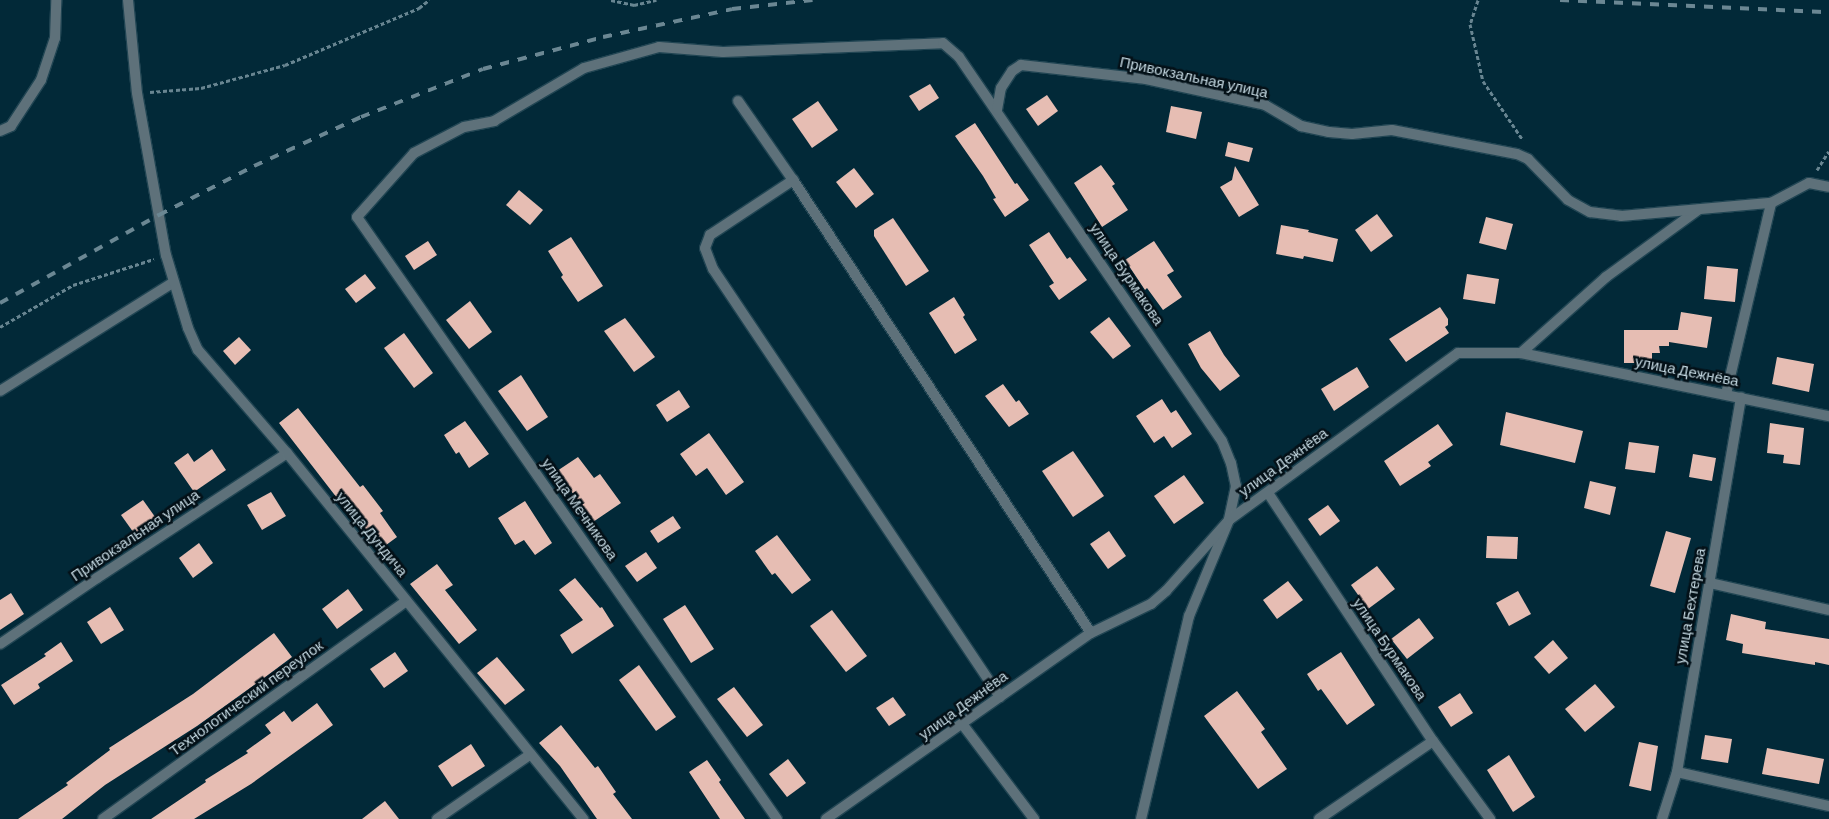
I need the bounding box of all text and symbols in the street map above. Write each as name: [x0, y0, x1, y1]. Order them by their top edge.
street label: Привокзальная улица: [1118, 52, 1270, 102]
street label: улица Бурмакова: [1086, 220, 1168, 328]
street label: улица Дежнёва: [1634, 352, 1740, 390]
street label: улица Дежнёва: [1235, 424, 1331, 500]
street label: улица Мечникова: [538, 455, 622, 563]
street label: Привокзальная улица: [67, 485, 203, 585]
street label: улица Дундича: [332, 488, 412, 580]
street label: улица Бехтерева: [1671, 547, 1709, 665]
street label: улица Бурмакова: [1349, 595, 1431, 703]
street label: Технологический переулок: [166, 636, 326, 760]
street label: улица Дежнёва: [915, 667, 1011, 743]

